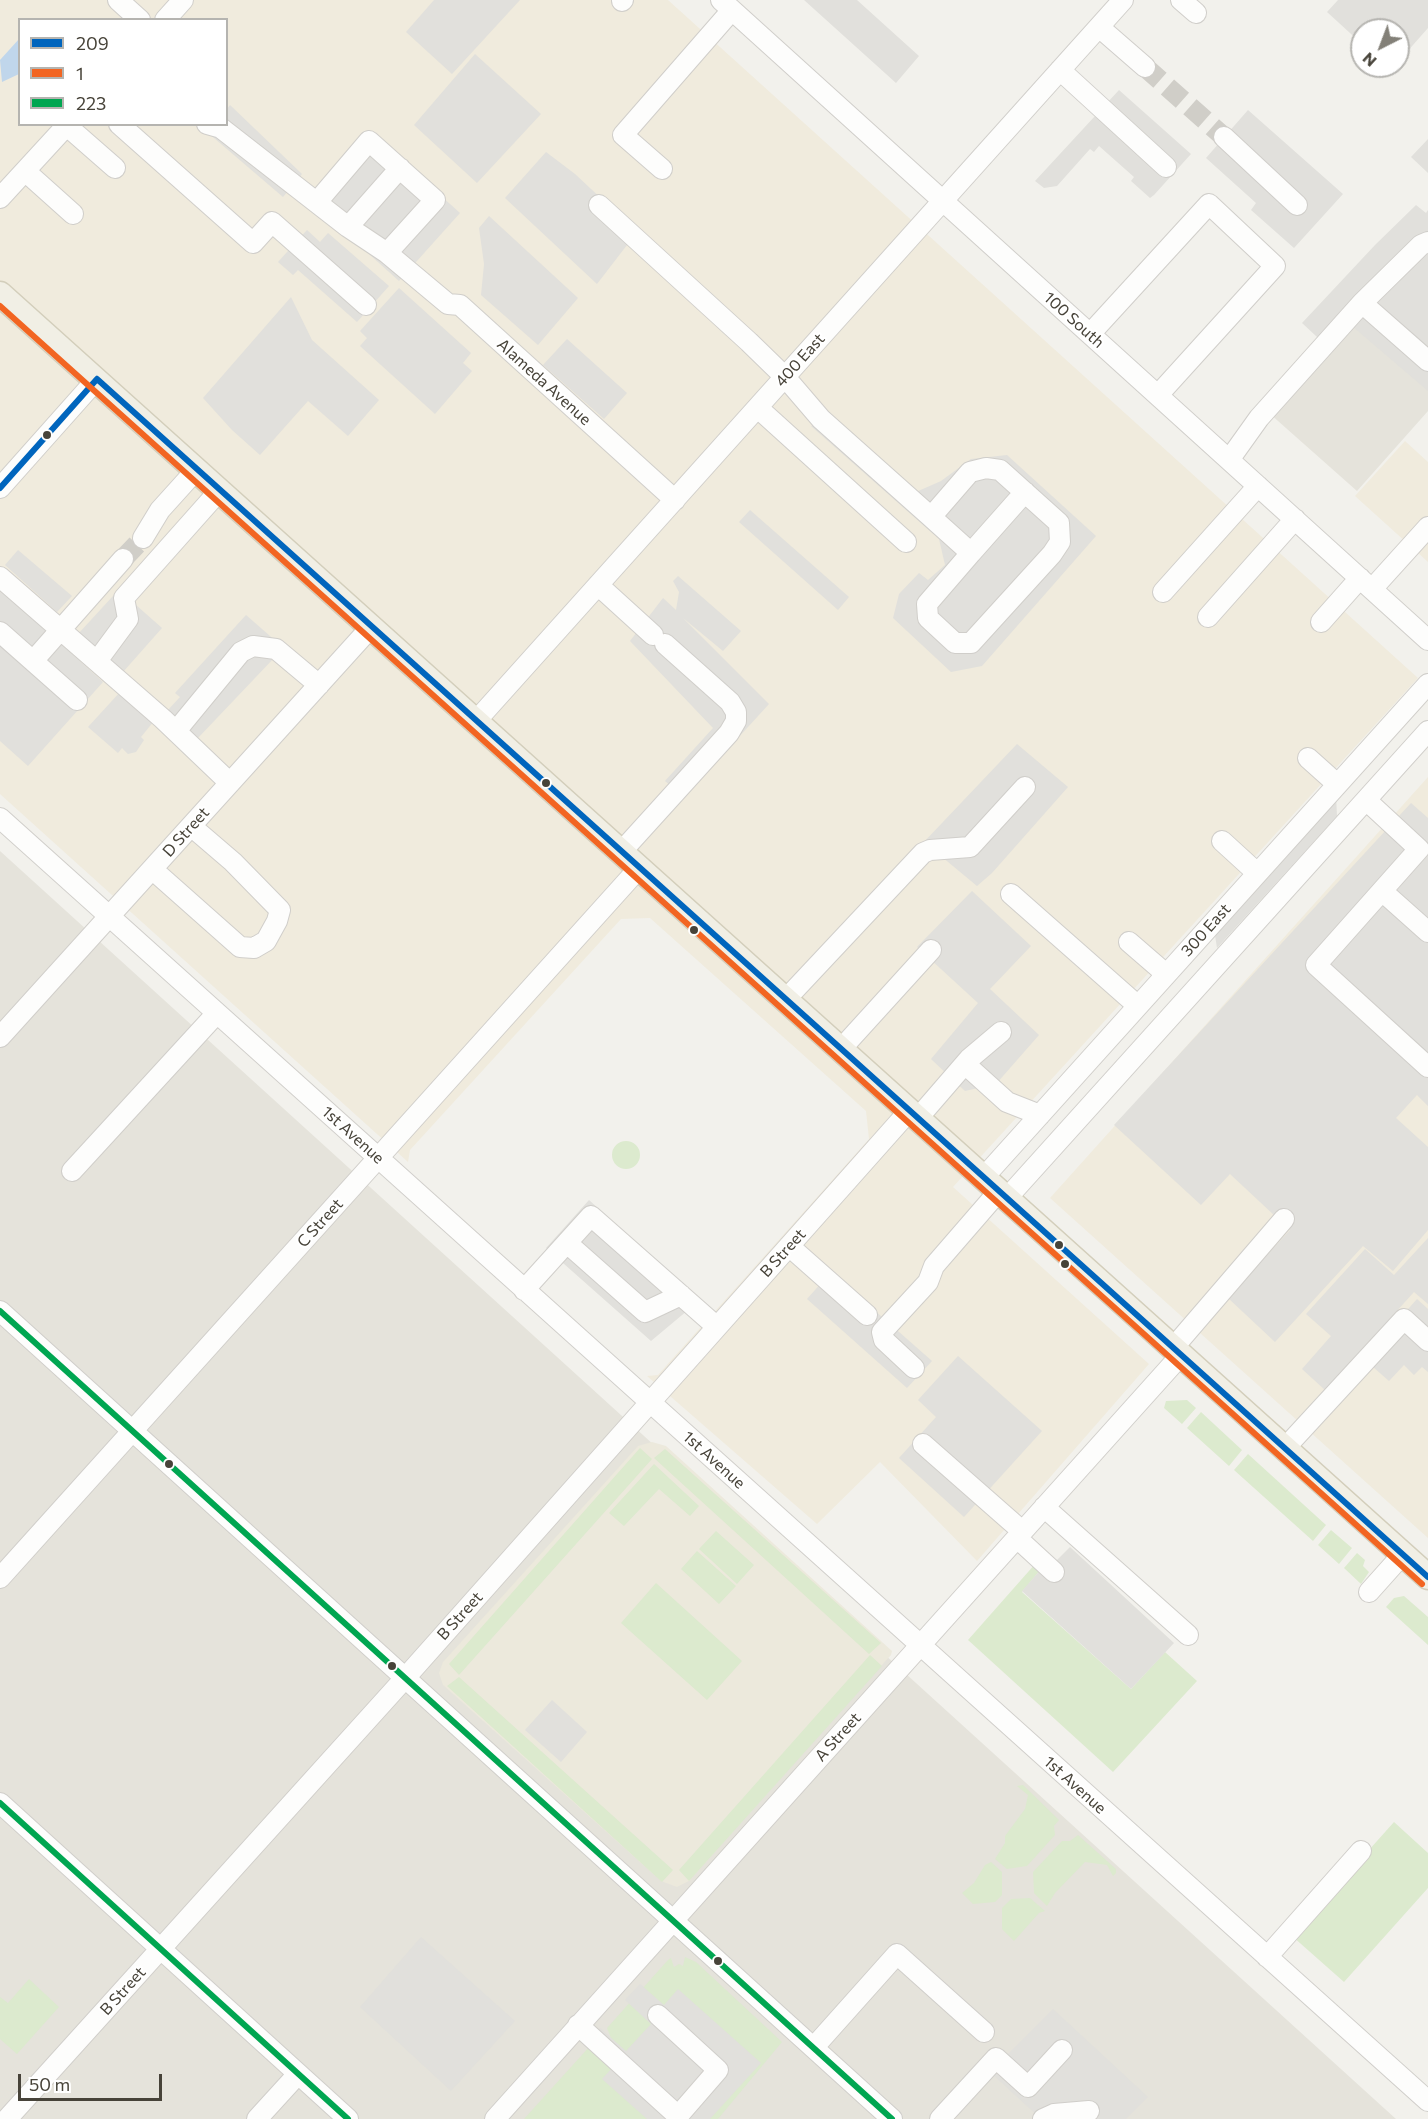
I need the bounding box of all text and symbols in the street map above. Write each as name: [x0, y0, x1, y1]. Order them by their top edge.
legend: [18, 18, 228, 126]
north arrow: [1350, 18, 1410, 78]
text: 209: [76, 32, 109, 54]
text: N: [1358, 49, 1380, 71]
text: 1: [76, 62, 84, 84]
text: 223: [76, 92, 106, 114]
street label: 100 South: [1040, 288, 1108, 352]
street label: 400 East: [771, 329, 829, 391]
street label: Alameda Avenue: [493, 335, 595, 429]
unlabelled marker: [41, 429, 53, 441]
unlabelled marker: [540, 777, 552, 789]
street label: D Street: [159, 803, 213, 861]
street label: 300 East: [1177, 900, 1235, 960]
unlabelled marker: [688, 924, 700, 936]
street label: 1st Avenue: [318, 1102, 388, 1168]
street label: C Street: [293, 1195, 347, 1251]
street label: B Street: [756, 1225, 810, 1281]
unlabelled marker: [1053, 1239, 1065, 1251]
unlabelled marker: [1059, 1258, 1071, 1270]
street label: 1st Avenue: [679, 1427, 749, 1493]
unlabelled marker: [163, 1458, 175, 1470]
street label: B Street: [433, 1588, 487, 1644]
unlabelled marker: [386, 1660, 398, 1672]
street label: A Street: [811, 1709, 865, 1765]
street label: 1st Avenue: [1040, 1752, 1110, 1818]
unlabelled marker: [712, 1955, 724, 1967]
street label: B Street: [96, 1963, 150, 2019]
scale bar: [21, 2062, 165, 2100]
text: 50 m: [29, 2073, 70, 2095]

